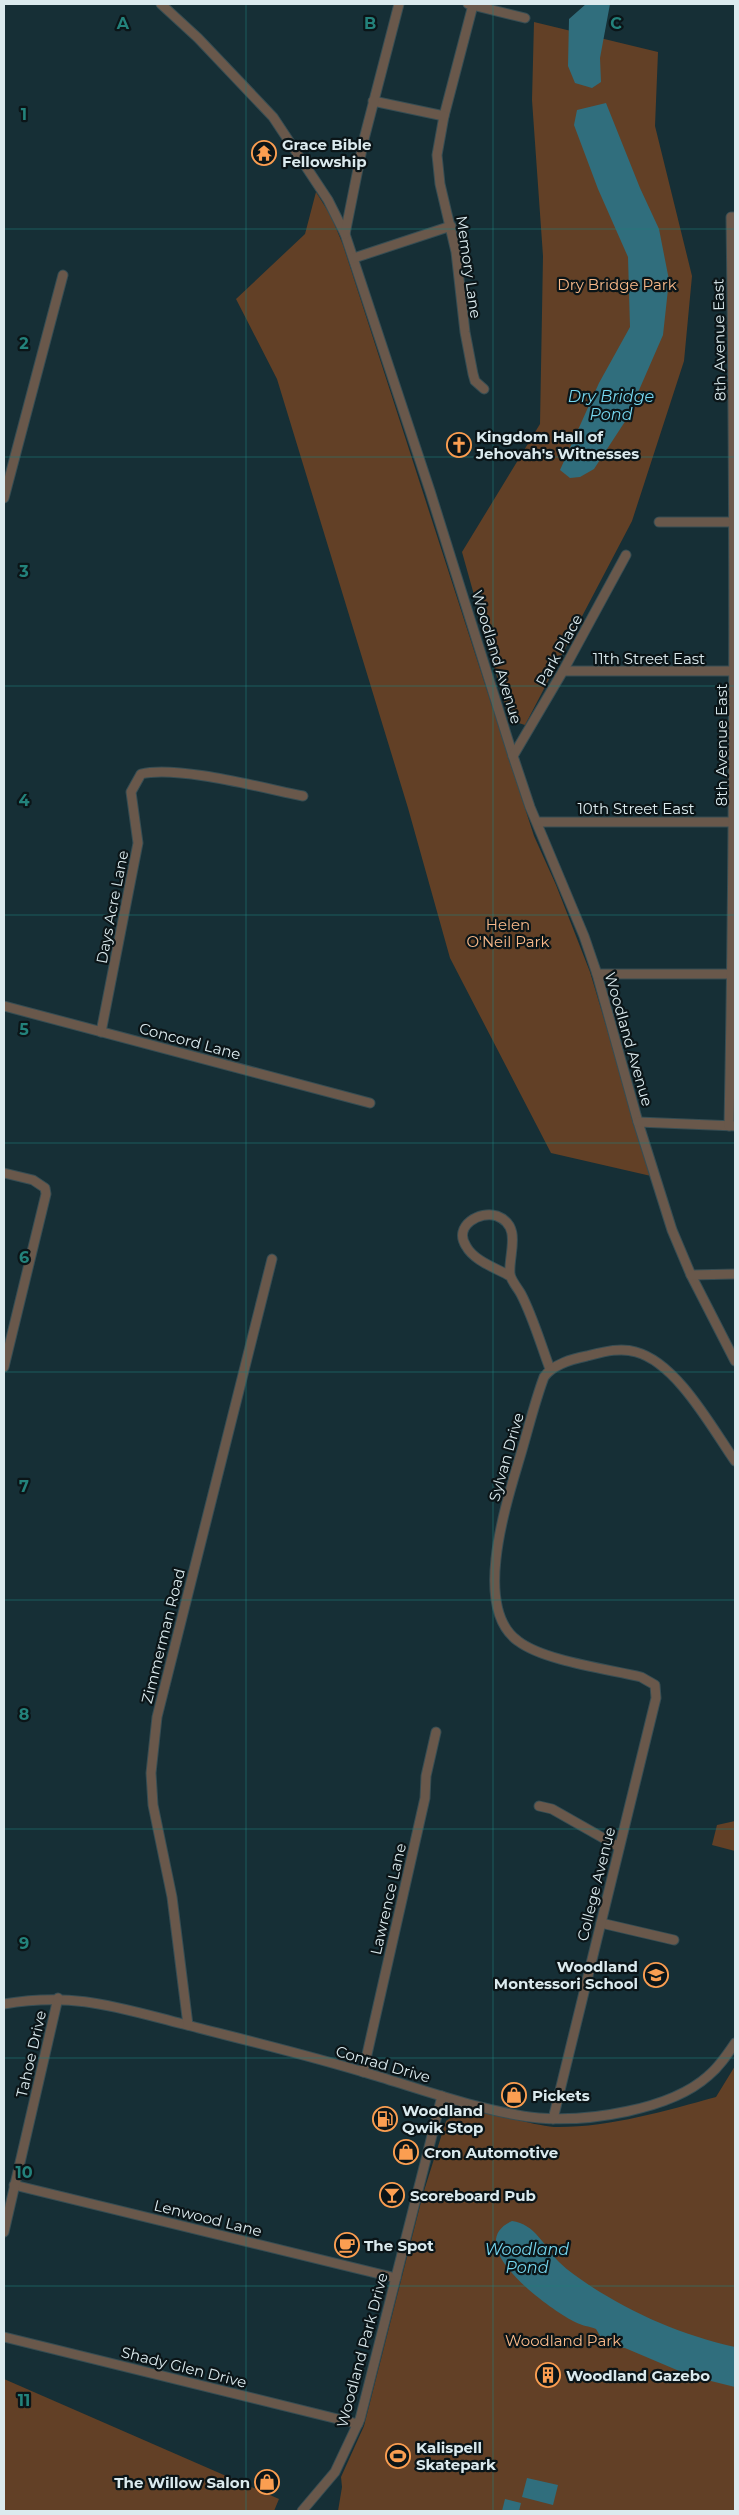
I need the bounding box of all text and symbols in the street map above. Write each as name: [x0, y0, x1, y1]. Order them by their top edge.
text: A: [116, 14, 130, 33]
text: B: [364, 14, 376, 33]
text: C: [610, 14, 622, 33]
text: 1: [21, 105, 27, 124]
place label: Grace Bible Fellowship: [282, 135, 372, 171]
temple icon: Grace Bible Fellowship: [251, 140, 277, 166]
street label: Memory Lane: [452, 214, 486, 320]
park label: Dry Bridge Park: [557, 275, 677, 294]
street label: 8th Avenue East: [708, 279, 730, 401]
text: 2: [19, 334, 29, 353]
water label: Dry Bridge Pond: [568, 387, 654, 424]
place label: Kingdom Hall of Jehovah's Witnesses: [475, 427, 639, 463]
church icon: Kingdom Hall of Jehovah's Witnesses: [446, 432, 472, 458]
text: 3: [18, 562, 29, 581]
street label: Woodland Avenue: [468, 588, 526, 726]
street label: Park Place: [531, 611, 587, 689]
street label: 11th Street East: [593, 649, 705, 668]
street label: 8th Avenue East: [712, 684, 731, 806]
text: 4: [18, 791, 30, 810]
street label: 10th Street East: [577, 799, 695, 818]
street label: Days Acre Lane: [92, 849, 132, 965]
park label: Helen O'Neil Park: [467, 915, 549, 951]
street label: Woodland Avenue: [601, 970, 657, 1108]
street label: Concord Lane: [137, 1018, 243, 1064]
text: 5: [19, 1020, 29, 1039]
text: 6: [19, 1248, 29, 1267]
street label: Sylvan Drive: [484, 1410, 528, 1504]
text: 7: [19, 1477, 29, 1496]
street label: Zimmerman Road: [137, 1566, 189, 1706]
text: 8: [19, 1705, 29, 1724]
street label: College Avenue: [573, 1825, 619, 1943]
street label: Lawrence Lane: [366, 1841, 410, 1957]
text: 9: [19, 1934, 29, 1953]
place label: Woodland Montessori School: [494, 1957, 638, 1993]
school or university icon: Woodland Montessori School: [643, 1962, 669, 1988]
street label: Tahoe Drive: [12, 2009, 50, 2099]
street label: Conrad Drive: [334, 2041, 432, 2087]
shop icon: Pickets: [501, 2082, 527, 2108]
place label: Pickets: [532, 2086, 590, 2105]
place label: Woodland Qwik Stop: [402, 2101, 483, 2137]
fuel station icon: Woodland Qwik Stop: [372, 2106, 398, 2132]
shop icon: Cron Automotive: [393, 2139, 419, 2165]
place label: Cron Automotive: [424, 2143, 558, 2162]
text: 10: [15, 2163, 33, 2182]
bar icon: Scoreboard Pub: [379, 2182, 405, 2208]
place label: Scoreboard Pub: [410, 2186, 536, 2205]
street label: Lenwood Lane: [152, 2195, 264, 2241]
cafe icon: The Spot: [334, 2232, 360, 2258]
place label: The Spot: [364, 2236, 434, 2255]
water label: Woodland Pond: [485, 2240, 569, 2277]
street label: Woodland Park Drive: [332, 2271, 392, 2429]
park label: Woodland Park: [505, 2331, 621, 2350]
street label: Shady Glen Drive: [119, 2342, 249, 2392]
building icon: Woodland Gazebo: [535, 2362, 561, 2388]
place label: Woodland Gazebo: [566, 2366, 710, 2385]
text: 11: [18, 2391, 30, 2410]
place label: Kalispell Skatepark: [416, 2438, 496, 2474]
sports icon: Kalispell Skatepark: [385, 2443, 411, 2469]
shop icon: The Willow Salon: [254, 2469, 280, 2495]
place label: The Willow Salon: [114, 2473, 250, 2492]

